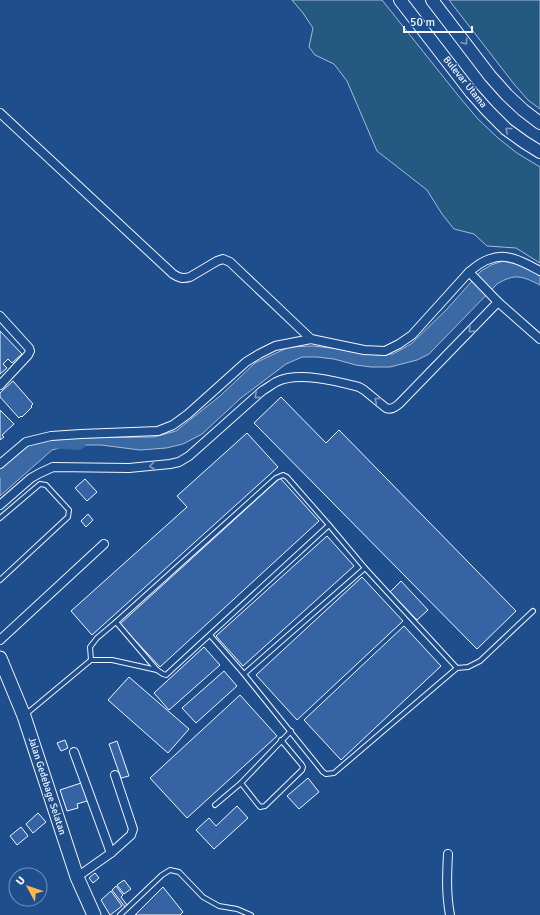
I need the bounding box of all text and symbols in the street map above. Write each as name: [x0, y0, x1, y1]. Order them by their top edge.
scale bar: [404, 8, 472, 34]
text: 50 m: [410, 15, 435, 30]
one-way arrow: [460, 38, 467, 45]
street label: Bulevar Utama: [441, 54, 489, 110]
one-way arrow: [505, 127, 513, 134]
one-way arrow: [468, 325, 476, 333]
one-way arrow: [254, 391, 262, 398]
one-way arrow: [374, 398, 381, 405]
one-way arrow: [149, 461, 155, 470]
street label: Jalan Gedebage Selatan: [26, 736, 68, 836]
north arrow: [8, 867, 48, 907]
text: U: [13, 874, 28, 888]

